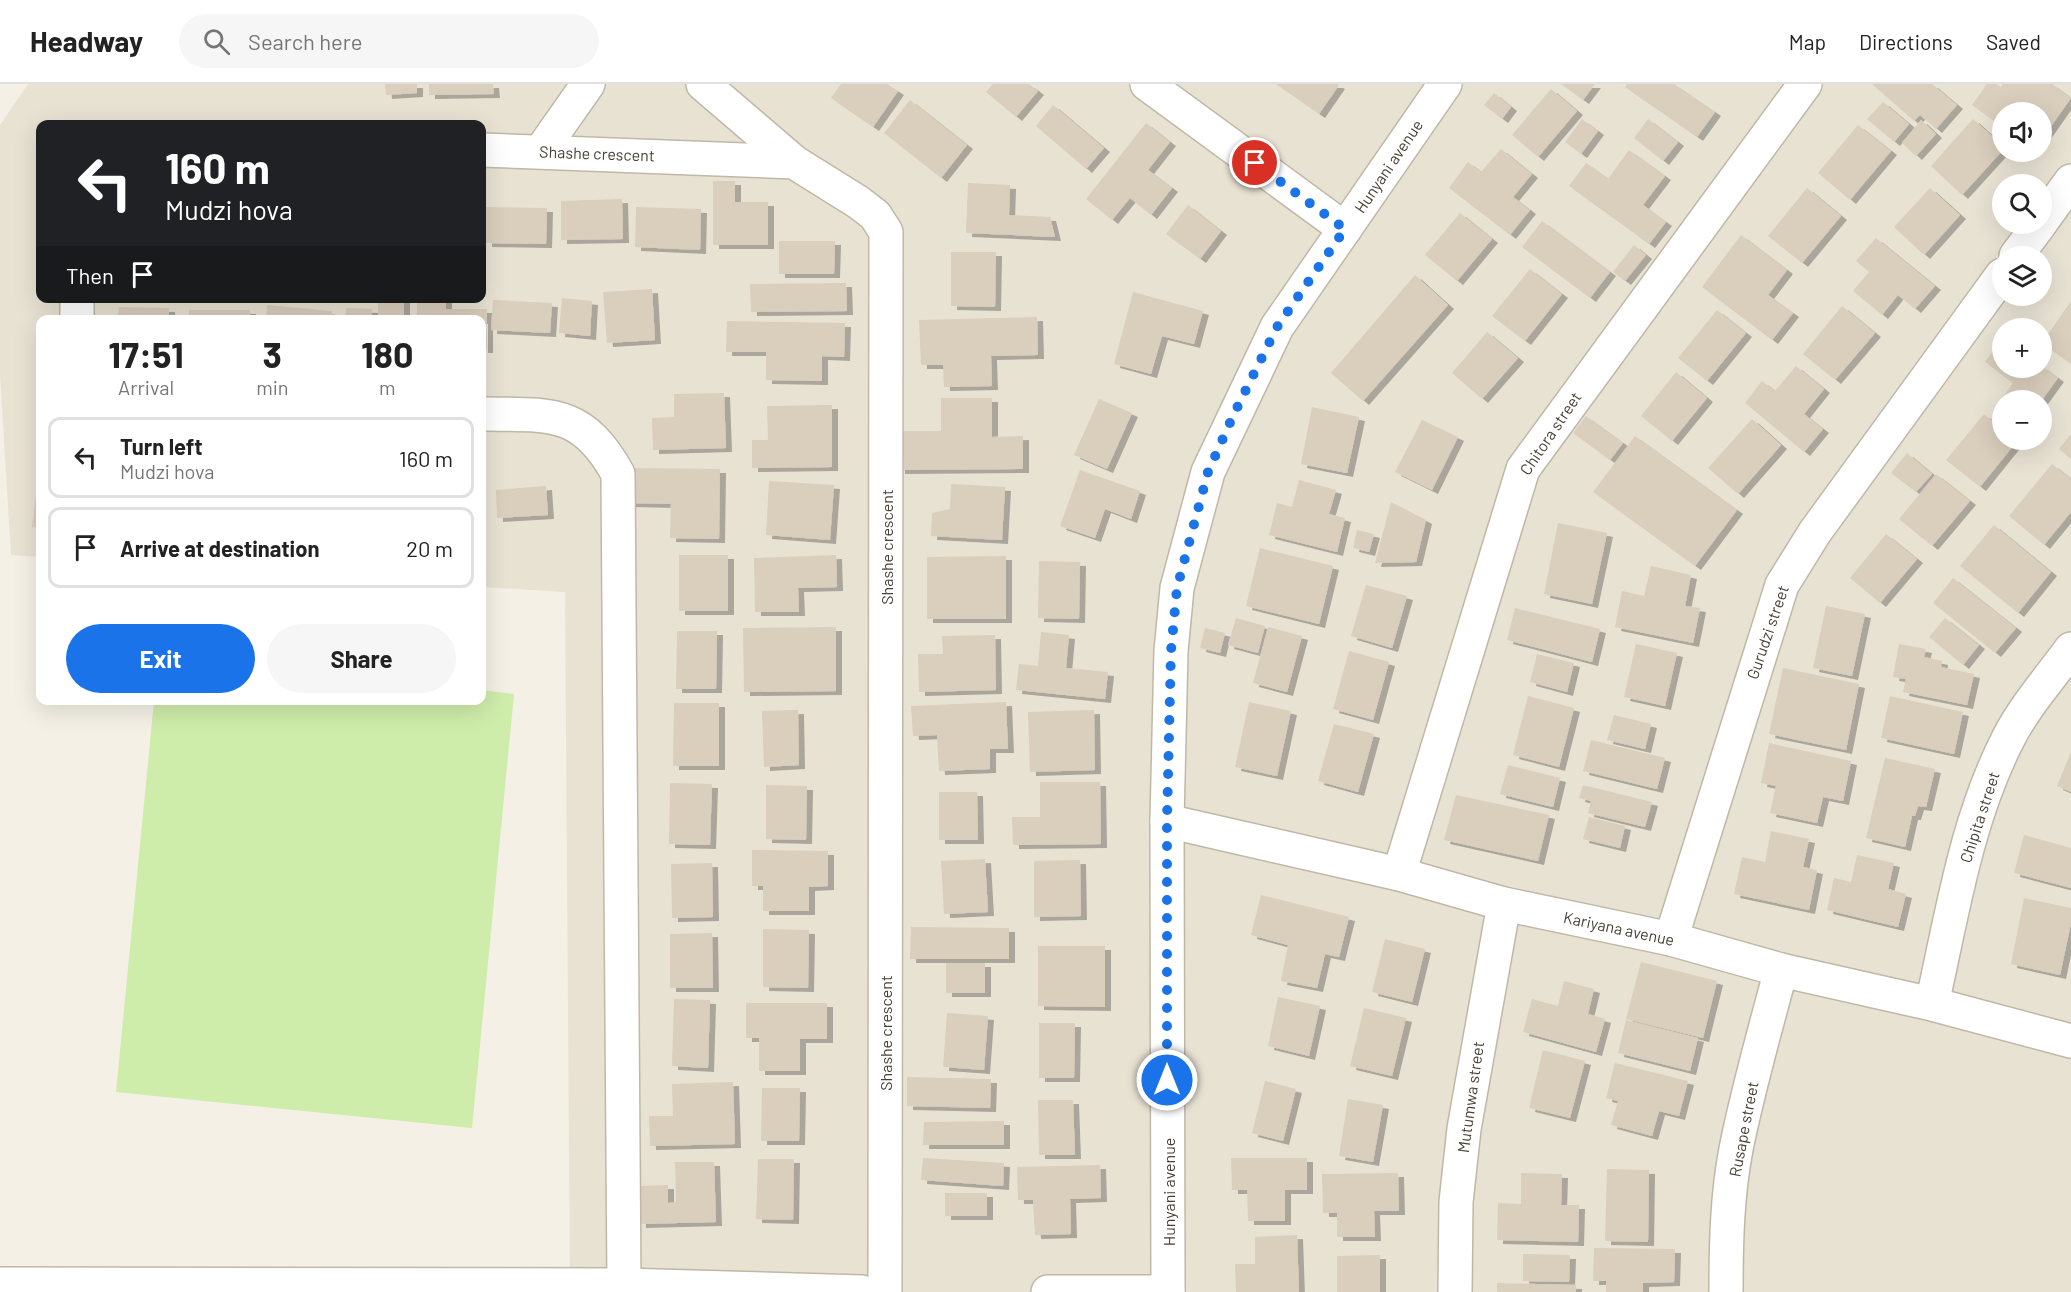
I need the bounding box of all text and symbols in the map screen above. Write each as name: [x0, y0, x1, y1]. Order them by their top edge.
search box: [179, 14, 599, 68]
text: Headway: [30, 24, 143, 58]
icon: search: [200, 25, 233, 58]
text: Search here: [248, 28, 362, 54]
text: Map: [1789, 29, 1826, 54]
text: Directions: [1859, 29, 1953, 54]
text: Saved: [1986, 29, 2041, 54]
map controls: [1992, 102, 2052, 450]
button: sound: [1992, 102, 2052, 162]
street label: Hunyani avenue: [1350, 116, 1426, 216]
pin: [1229, 137, 1280, 188]
street label: Shashe crescent: [539, 141, 655, 165]
text: 160 m: [165, 142, 270, 192]
icon: left: [66, 144, 144, 222]
icon: arrive: [1238, 146, 1271, 179]
button: search: [1992, 174, 2052, 234]
text: Mudzi hova: [165, 193, 293, 225]
button: layers: [1992, 246, 2052, 306]
icon: arrive: [126, 258, 159, 291]
text: Then: [66, 262, 114, 288]
button: +: [1992, 318, 2052, 378]
text: 17:51: [108, 332, 184, 375]
text: 3: [263, 332, 282, 375]
text: 180: [361, 332, 414, 375]
text: Arrival: [118, 375, 174, 399]
text: min: [256, 375, 289, 399]
text: m: [379, 375, 396, 399]
street label: Chitora street: [1515, 388, 1585, 478]
button: −: [1992, 390, 2052, 450]
text: Turn left: [120, 433, 203, 459]
icon: left: [69, 441, 102, 474]
text: 160 m: [399, 445, 453, 471]
text: Mudzi hova: [120, 459, 215, 483]
street label: Shashe crescent: [877, 489, 896, 605]
icon: arrive: [69, 531, 102, 564]
text: Arrive at destination: [120, 535, 319, 561]
text: 20 m: [406, 535, 453, 561]
street label: Gurudzi street: [1742, 583, 1792, 681]
button: Exit: [66, 624, 255, 693]
button: Share: [267, 624, 456, 693]
street label: Chipita street: [1955, 769, 2003, 865]
street label: Kariyana avenue: [1562, 907, 1676, 949]
street label: Shashe crescent: [876, 975, 895, 1091]
street label: Mutumwa street: [1453, 1040, 1487, 1154]
position arrow: [1135, 1048, 1199, 1112]
street label: Rusape street: [1724, 1080, 1762, 1178]
street label: Hunyani avenue: [1159, 1138, 1178, 1246]

